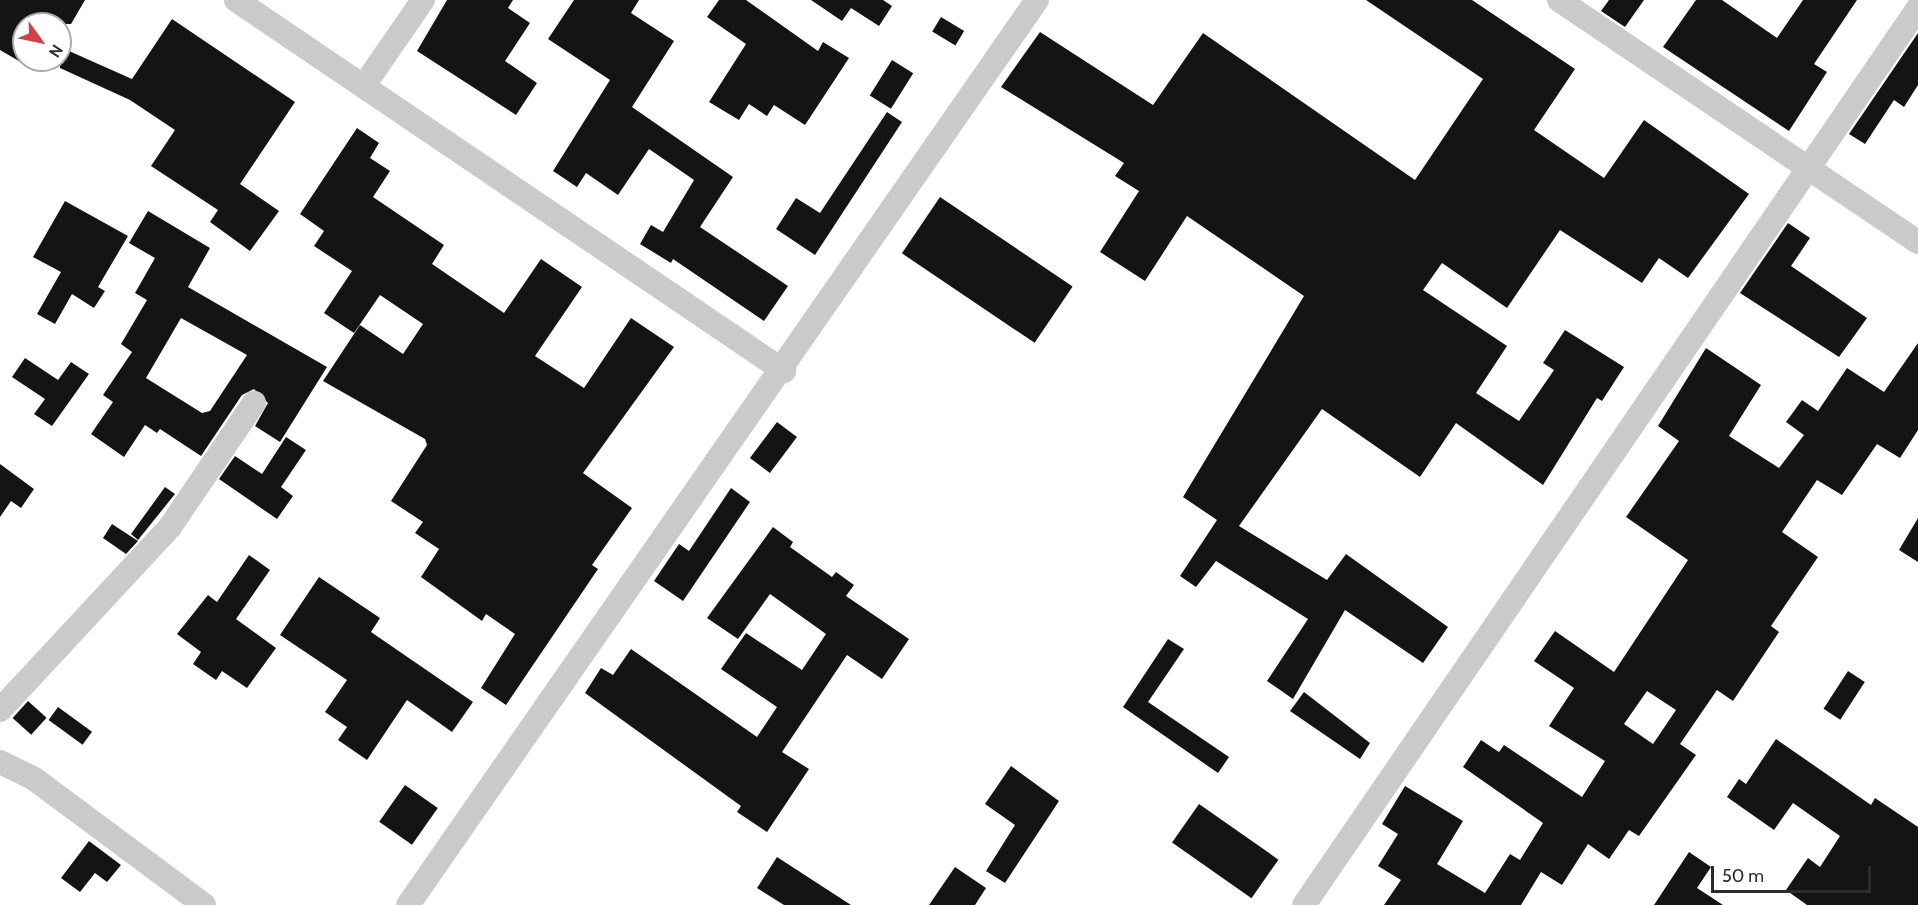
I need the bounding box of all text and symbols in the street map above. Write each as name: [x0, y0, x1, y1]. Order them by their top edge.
north arrow: [12, 12, 72, 72]
text: N: [45, 41, 67, 61]
scale bar: [1714, 854, 1874, 892]
text: 50 m: [1722, 865, 1764, 887]

